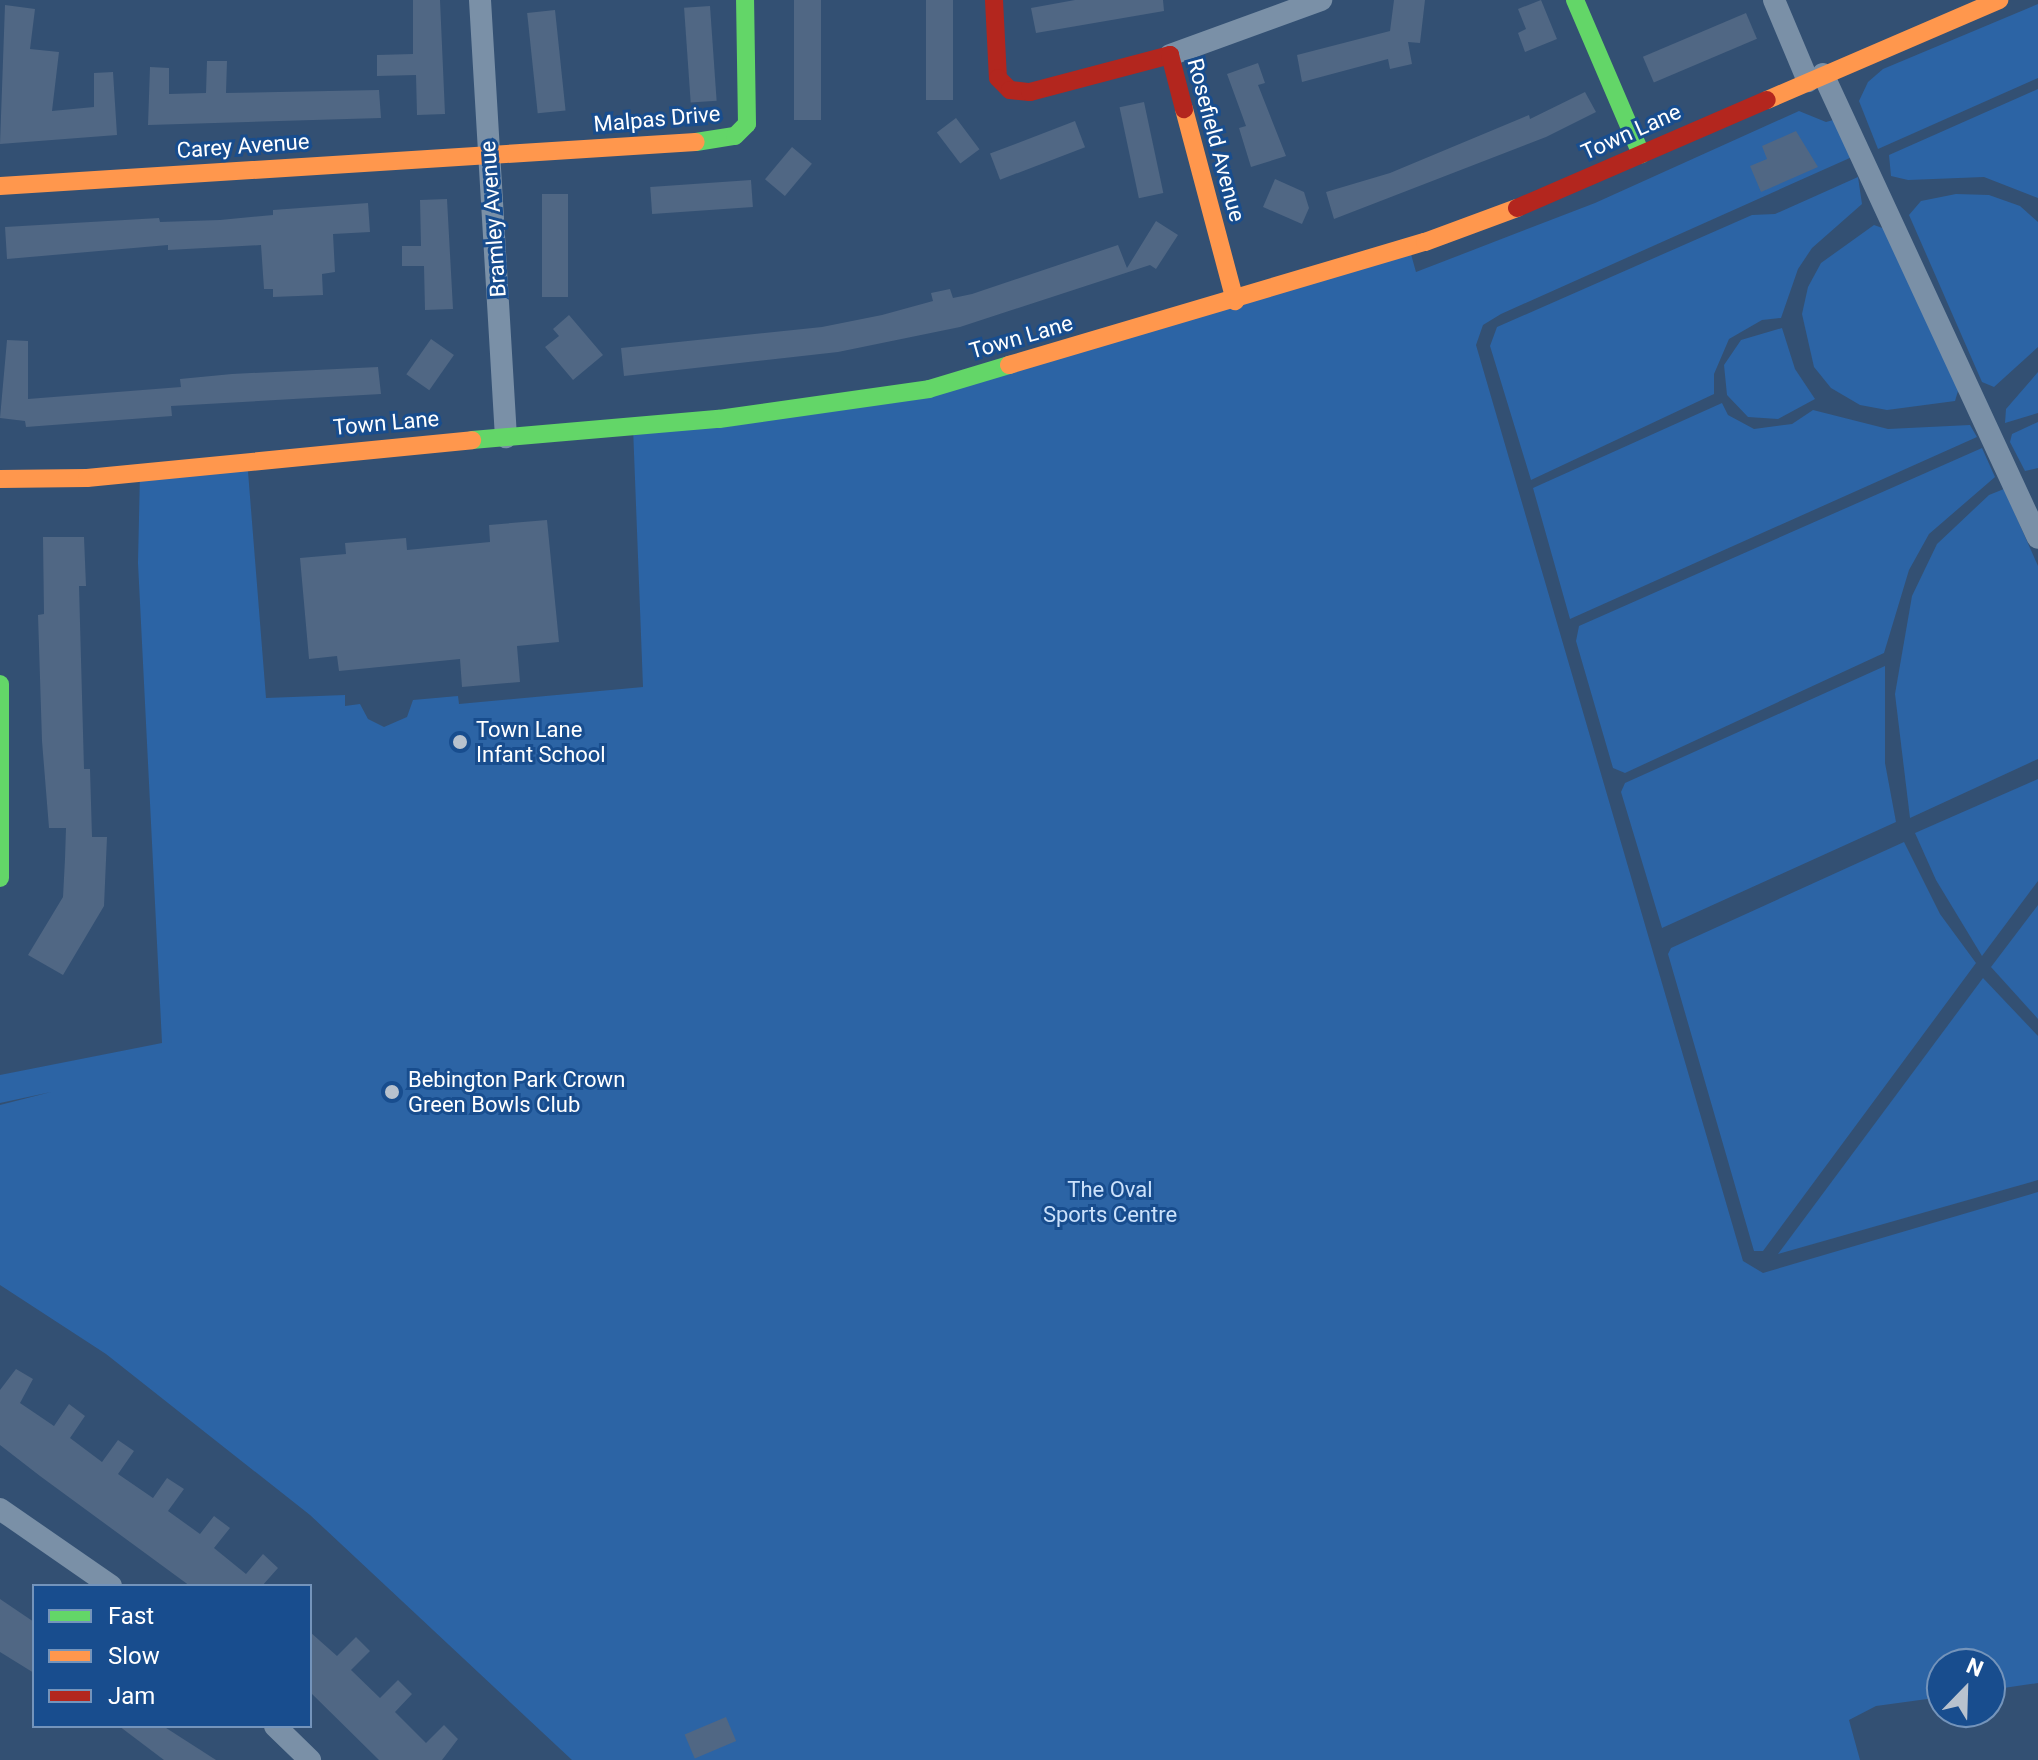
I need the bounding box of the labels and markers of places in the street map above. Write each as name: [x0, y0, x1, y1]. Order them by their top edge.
place label: Town Lane Infant School: [476, 716, 606, 768]
marker: Town Lane Infant School: [451, 733, 469, 751]
place label: Bebington Park Crown Green Bowls Club: [408, 1066, 625, 1118]
marker: Bebington Park Crown Green Bowls Club: [383, 1083, 401, 1101]

